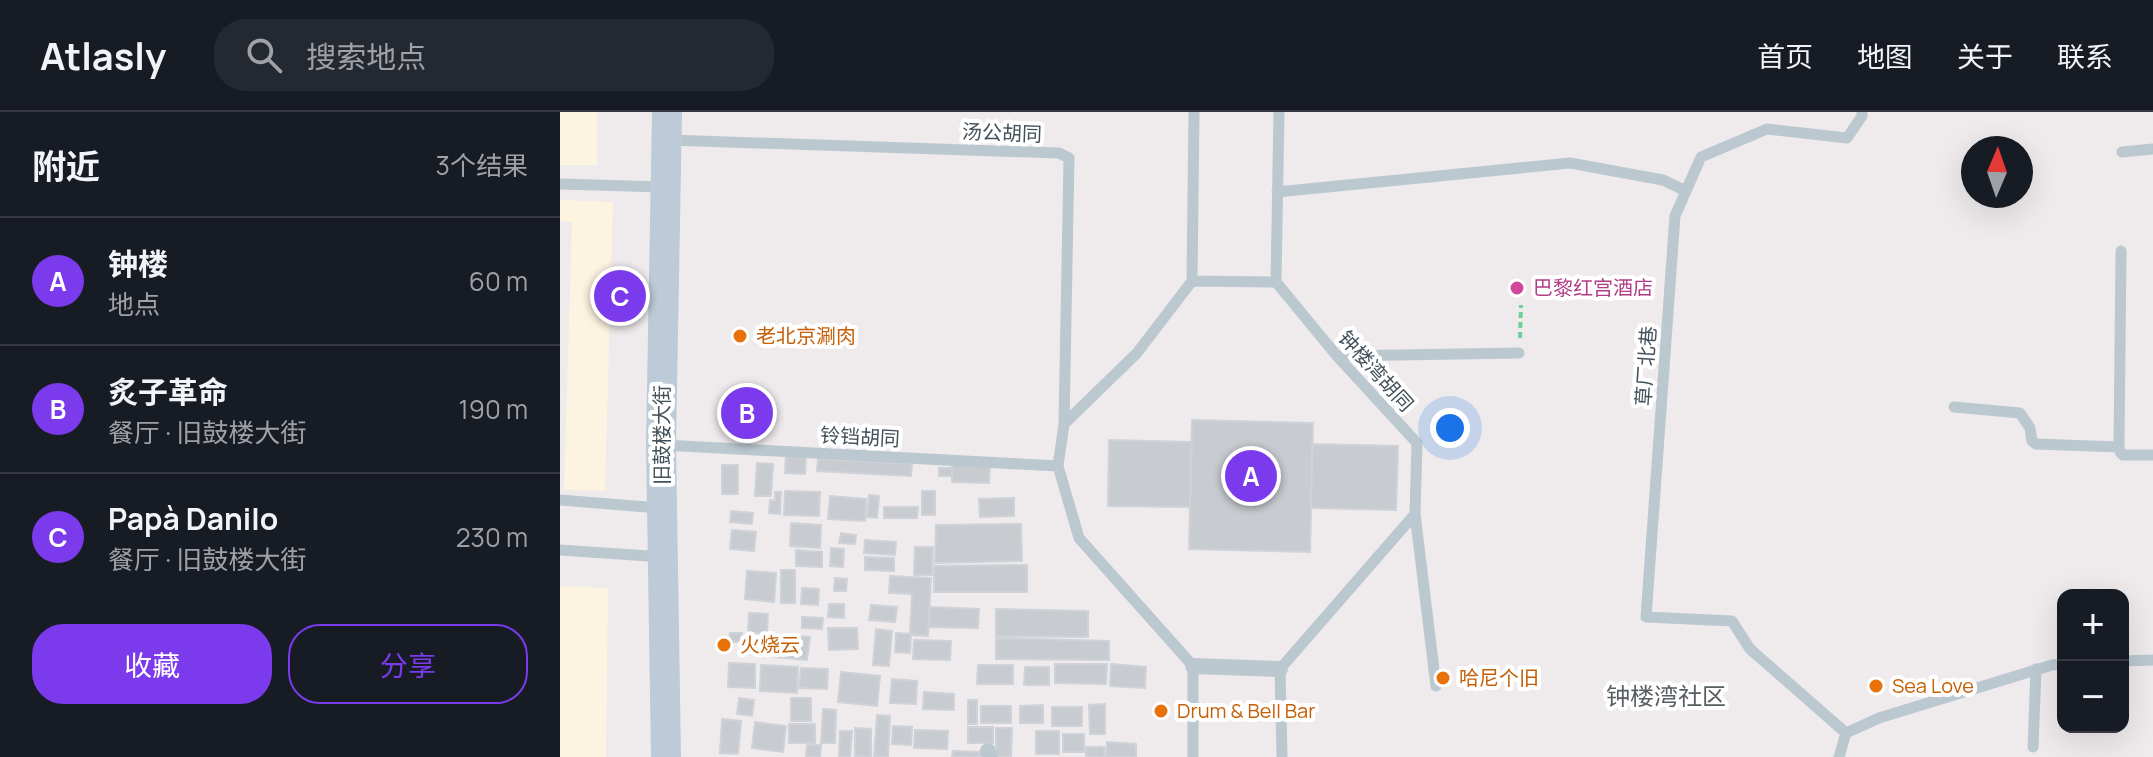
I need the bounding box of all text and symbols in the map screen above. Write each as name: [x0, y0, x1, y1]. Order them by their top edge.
search box: [214, 19, 774, 91]
text: Atlasly: [40, 29, 166, 81]
icon: search: [242, 33, 286, 77]
text: 搜索地点: [306, 36, 426, 77]
text: 首页: [1757, 37, 1813, 75]
text: 地图: [1857, 37, 1913, 75]
text: 关于: [1957, 37, 2013, 75]
text: 联系: [2057, 37, 2113, 75]
street label: 汤公胡同: [962, 118, 1042, 147]
north arrow: [1961, 136, 2033, 208]
text: 附近: [32, 143, 100, 189]
text: 3个结果: [436, 147, 528, 183]
text: 钟楼: [108, 243, 168, 284]
text: A: [49, 263, 67, 299]
text: 60 m: [469, 263, 528, 299]
pin: C: [594, 266, 646, 326]
place label: 巴黎红宫酒店: [1533, 274, 1653, 301]
marker: 巴黎红宫酒店: [1508, 279, 1526, 297]
text: 地点: [108, 286, 160, 322]
place label: 老北京涮肉: [756, 322, 856, 349]
street label: 钟楼湾胡同: [1333, 324, 1420, 417]
street label: 草厂北巷: [1629, 325, 1662, 407]
marker: 老北京涮肉: [731, 327, 749, 345]
text: 炙子革命: [108, 371, 228, 412]
pin: B: [721, 383, 773, 443]
street label: 旧鼓楼大街: [648, 385, 675, 485]
text: B: [50, 391, 66, 427]
text: 190 m: [459, 391, 528, 427]
your location: [1430, 408, 1470, 448]
text: 餐厅 · 旧鼓楼大街: [108, 414, 306, 450]
street label: 铃铛胡同: [819, 421, 901, 452]
pin: A: [1225, 446, 1277, 506]
text: Papà Danilo: [108, 498, 278, 539]
text: C: [48, 519, 68, 555]
text: 230 m: [456, 519, 528, 555]
text: 餐厅 · 旧鼓楼大街: [108, 541, 306, 577]
map controls: [2057, 589, 2129, 733]
button: +: [2057, 589, 2129, 661]
button: 收藏: [32, 624, 272, 704]
button: 分享: [288, 624, 528, 704]
place label: 火烧云: [740, 631, 800, 658]
marker: 火烧云: [715, 636, 733, 654]
button: −: [2057, 661, 2129, 733]
place label: 哈尼个旧: [1459, 664, 1539, 691]
marker: 哈尼个旧: [1434, 669, 1452, 687]
place label: Sea Love: [1892, 672, 1974, 699]
marker: Sea Love: [1867, 677, 1885, 695]
district label: 钟楼湾社区: [1606, 679, 1726, 712]
place label: Drum & Bell Bar: [1177, 697, 1315, 724]
marker: Drum & Bell Bar: [1152, 702, 1170, 720]

